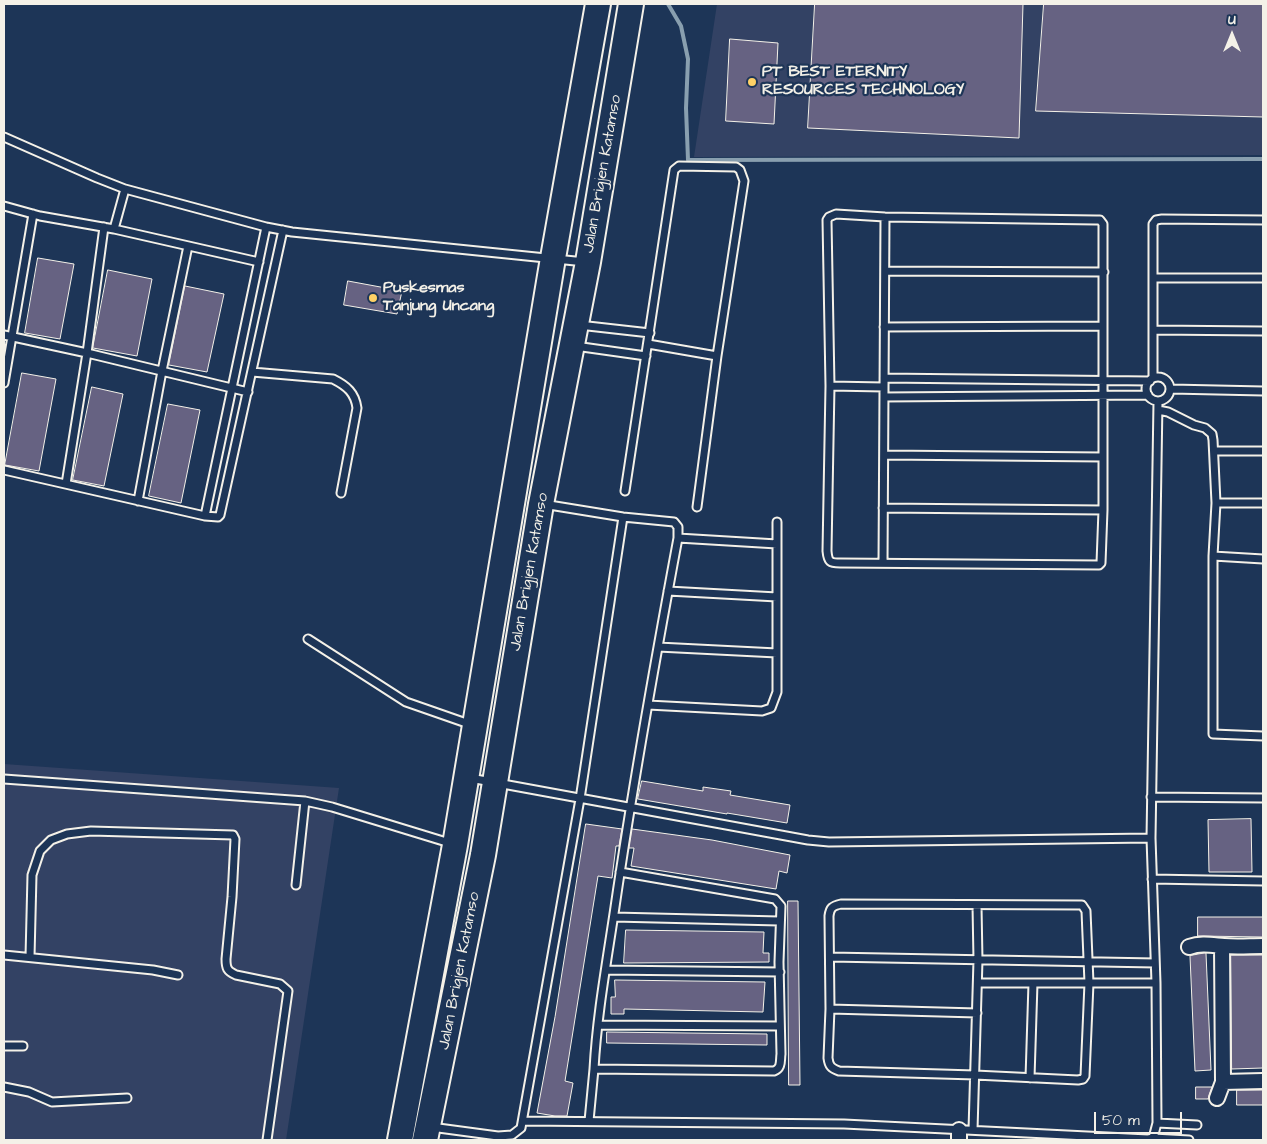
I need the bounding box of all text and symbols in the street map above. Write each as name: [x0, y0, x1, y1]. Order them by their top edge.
north arrow: [1207, 10, 1257, 60]
text: U: [1228, 10, 1236, 30]
place label: PT BEST ETERNITY RESOURCES TECHNOLOGY: [762, 63, 964, 101]
marker: PT BEST ETERNITY RESOURCES TECHNOLOGY: [746, 76, 758, 88]
street label: Jalan Brigjen Katamso: [580, 93, 626, 255]
place label: Puskesmas Tanjung Uncang: [383, 279, 494, 317]
marker: Puskesmas Tanjung Uncang: [367, 292, 379, 304]
street label: Jalan Brigjen Katamso: [507, 491, 553, 653]
street label: Jalan Brigjen Katamso: [435, 890, 485, 1052]
scale bar: [1097, 1102, 1184, 1134]
text: 50 m: [1102, 1110, 1140, 1131]

